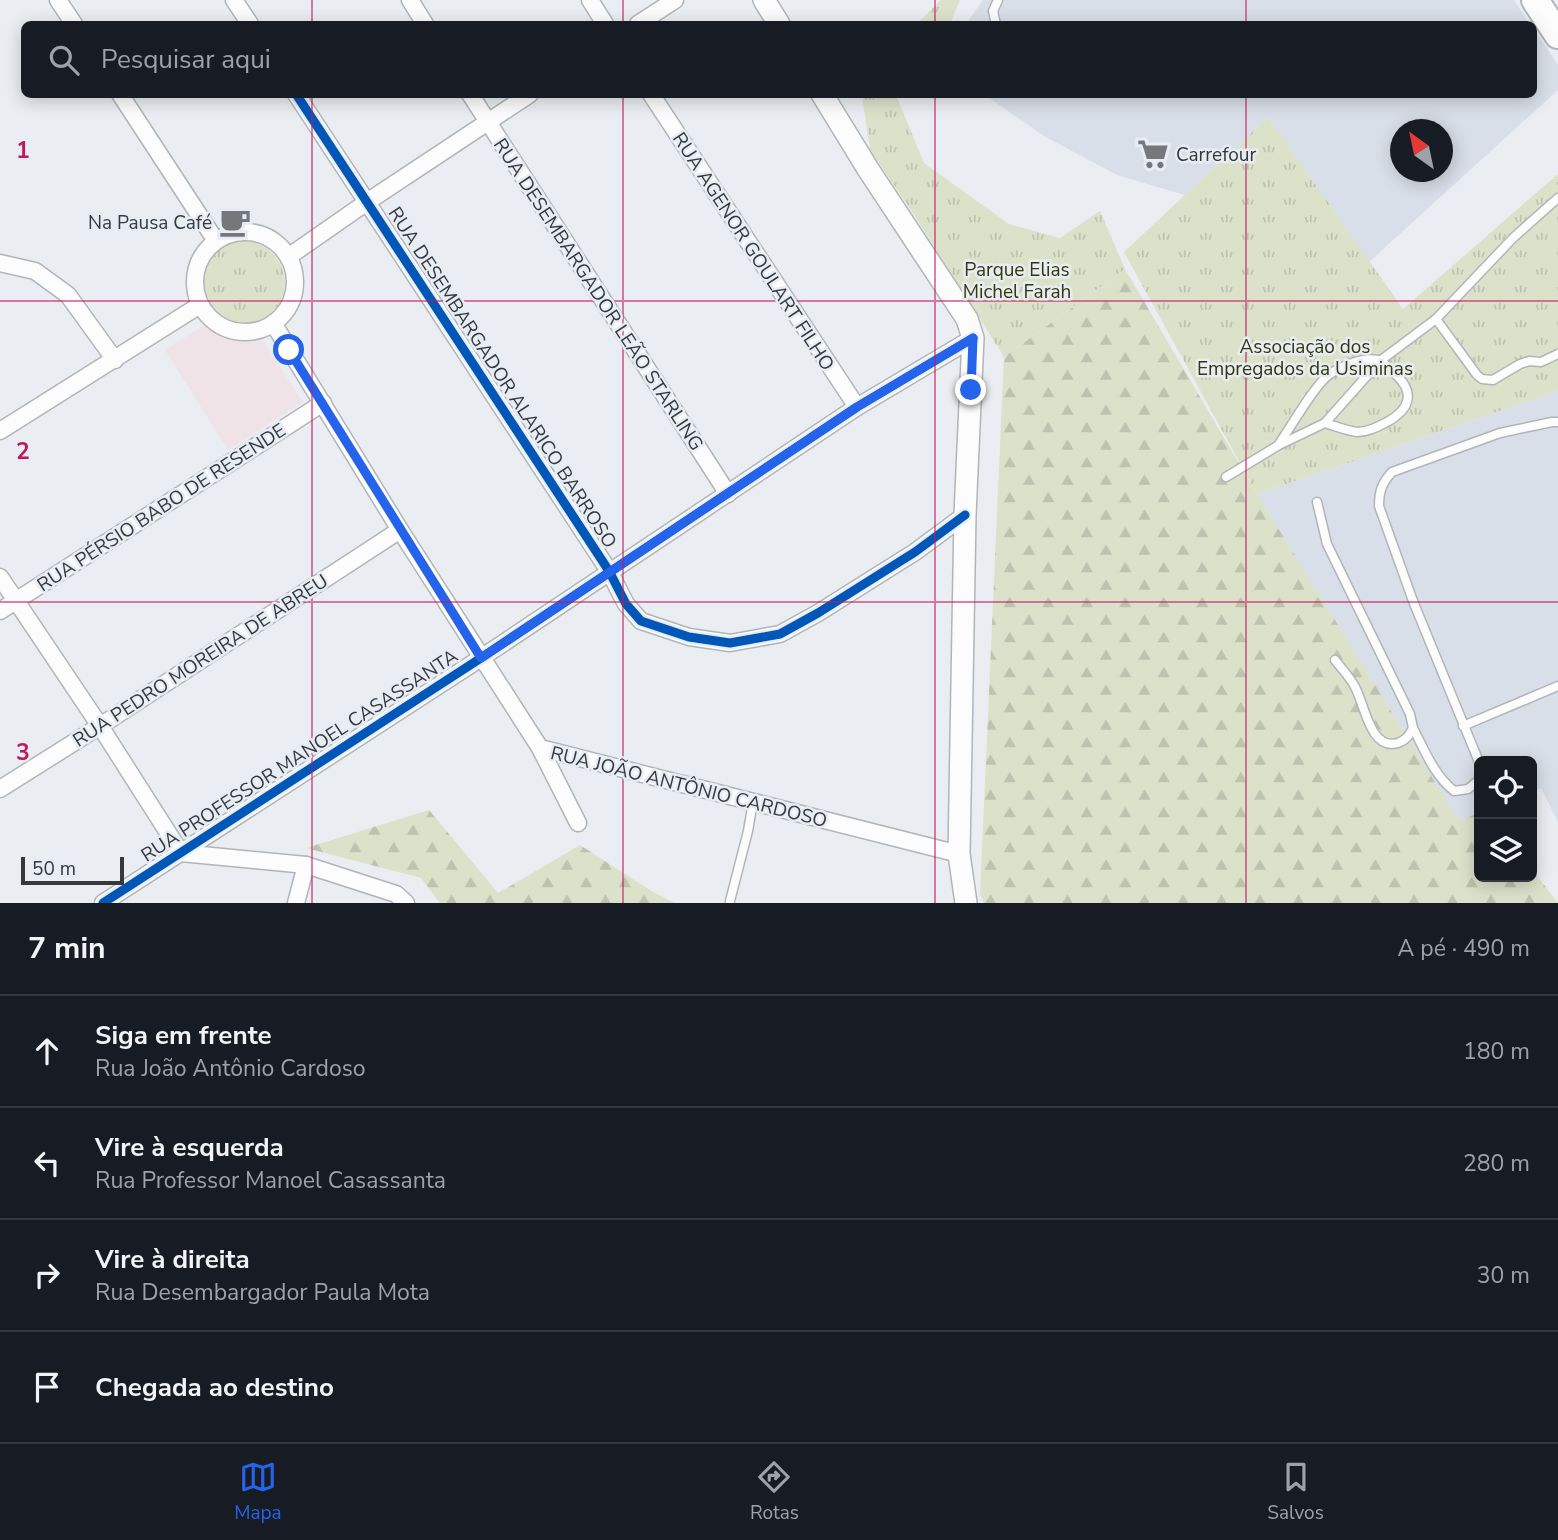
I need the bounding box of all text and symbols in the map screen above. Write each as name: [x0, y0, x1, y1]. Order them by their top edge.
search box: [21, 21, 1537, 98]
icon: search: [45, 41, 83, 79]
text: Pesquisar aqui: [101, 42, 271, 77]
north arrow: [1390, 119, 1453, 182]
street label: RUA AGENOR GOULART FILHO: [666, 127, 840, 376]
street label: RUA DESEMBARGADOR LEÃO STARLING: [487, 133, 709, 456]
text: 1: [16, 135, 30, 166]
supermarket icon: Carrefour: [1136, 137, 1170, 171]
place label: Carrefour: [1176, 142, 1256, 168]
street label: RUA DESEMBARGADOR ALARICO BARROSO: [382, 202, 623, 553]
cafe icon: Na Pausa Café: [218, 205, 252, 239]
place label: Na Pausa Café: [88, 210, 212, 236]
park label: Parque Elias Michel Farah: [963, 257, 1071, 305]
route start: [273, 334, 304, 365]
park label: Associação dos Empregados da Usiminas: [1197, 334, 1413, 382]
route end: [955, 374, 986, 405]
street label: RUA PÉRSIO BABO DE RESENDE: [32, 418, 291, 598]
text: 2: [16, 436, 30, 467]
street label: RUA PEDRO MOREIRA DE ABREU: [68, 568, 333, 753]
street label: RUA PROFESSOR MANOEL CASASSANTA: [136, 643, 463, 868]
text: 3: [16, 737, 30, 768]
street label: RUA JOÃO ANTÔNIO CARDOSO: [548, 740, 830, 834]
map controls: [1474, 756, 1537, 882]
button: locate: [1474, 756, 1537, 819]
button: layers: [1474, 819, 1537, 882]
scale bar: [21, 854, 124, 886]
text: 50 m: [32, 856, 76, 882]
text: 7 min: [28, 928, 106, 969]
text: A pé · 490 m: [1398, 933, 1530, 964]
text: Siga em frente: [95, 1018, 272, 1053]
icon: ahead: [28, 1032, 66, 1070]
text: 180 m: [1463, 1036, 1530, 1067]
text: Rua João Antônio Cardoso: [95, 1053, 366, 1084]
text: Vire à esquerda: [95, 1130, 284, 1165]
icon: left: [28, 1144, 66, 1182]
text: 280 m: [1463, 1148, 1530, 1179]
text: Rua Professor Manoel Casassanta: [95, 1165, 446, 1196]
text: Vire à direita: [95, 1242, 250, 1277]
icon: right: [28, 1256, 66, 1294]
text: 30 m: [1477, 1260, 1530, 1291]
text: Rua Desembargador Paula Mota: [95, 1277, 430, 1308]
icon: arrive: [28, 1368, 66, 1406]
text: Chegada ao destino: [95, 1370, 334, 1405]
tab: Mapa: [234, 1458, 282, 1526]
tab: Rotas: [750, 1458, 799, 1526]
tab: Salvos: [1267, 1458, 1324, 1526]

